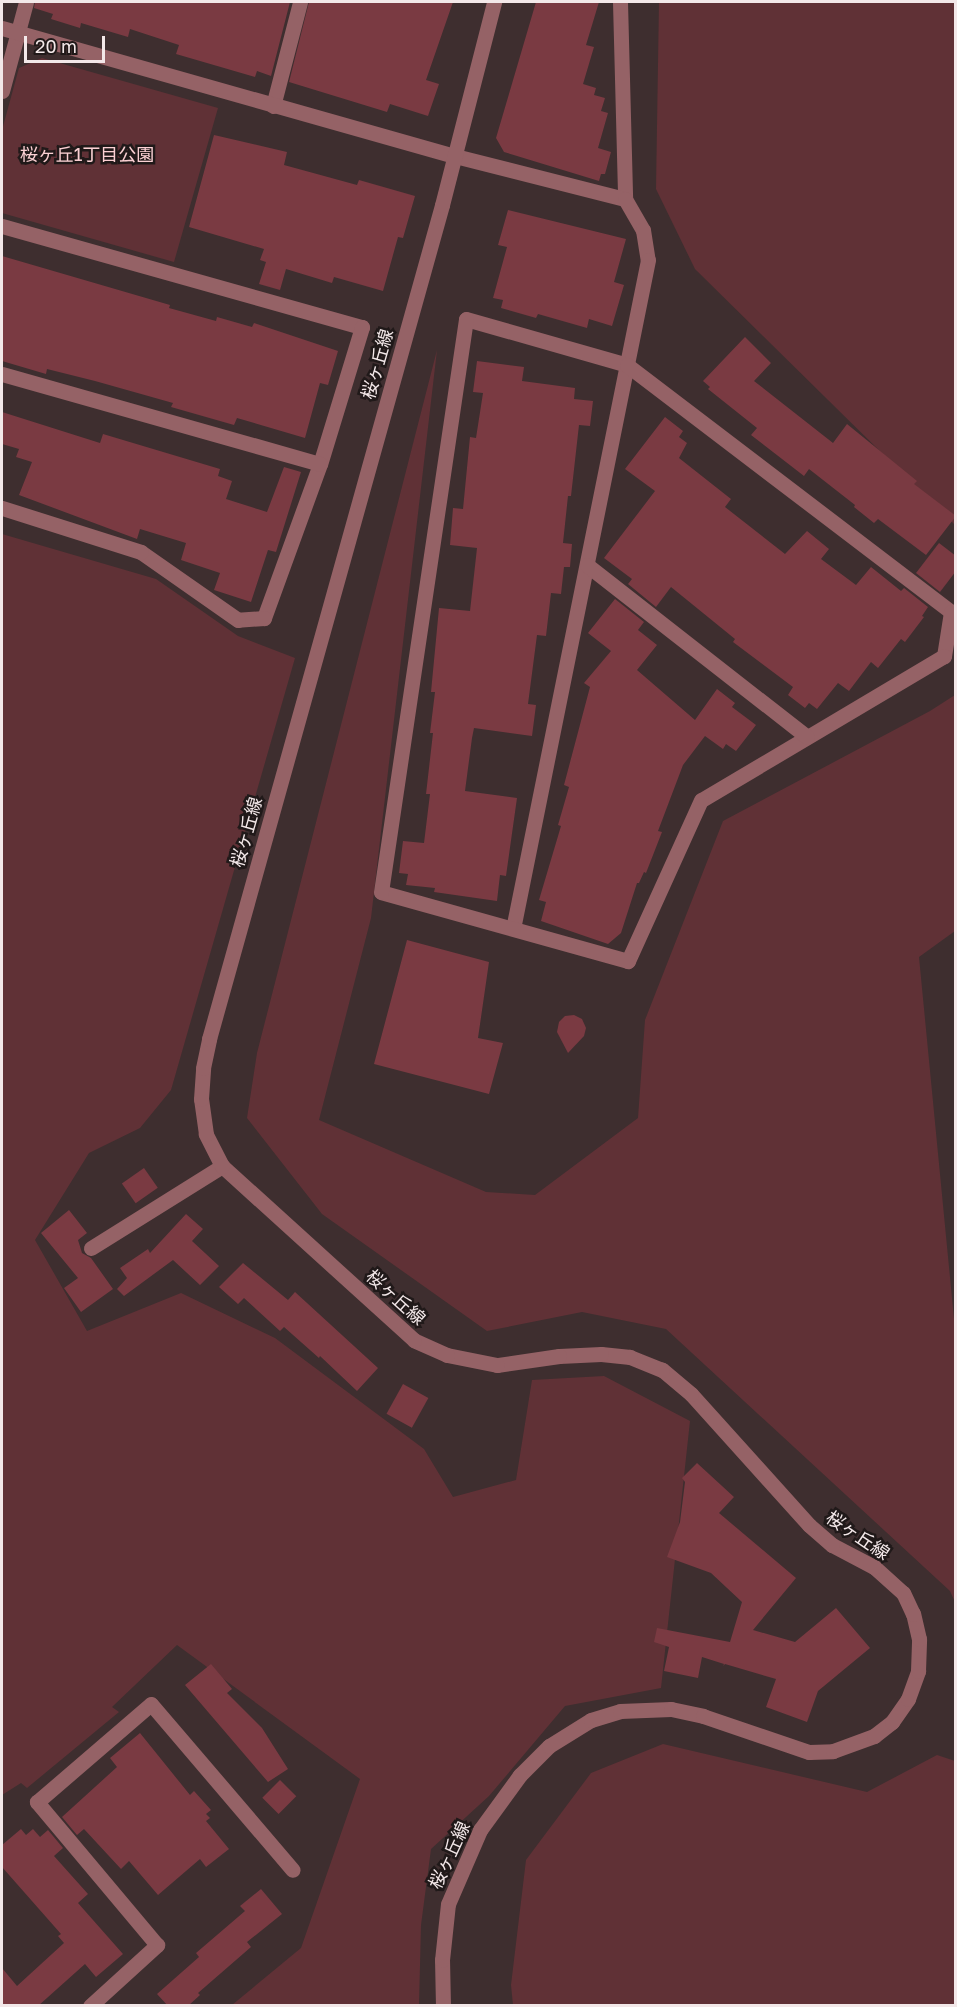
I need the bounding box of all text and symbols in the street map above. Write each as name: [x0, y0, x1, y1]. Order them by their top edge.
scale bar: [27, 24, 108, 62]
text: 20 m: [35, 35, 77, 57]
park label: 桜ヶ丘1丁目公園: [20, 143, 154, 165]
street label: 桜ヶ丘線: [357, 326, 397, 402]
street label: 桜ヶ丘線: [226, 794, 266, 870]
street label: 桜ヶ丘線: [362, 1265, 430, 1329]
street label: 桜ヶ丘線: [822, 1506, 894, 1564]
street label: 桜ヶ丘線: [424, 1818, 474, 1892]

